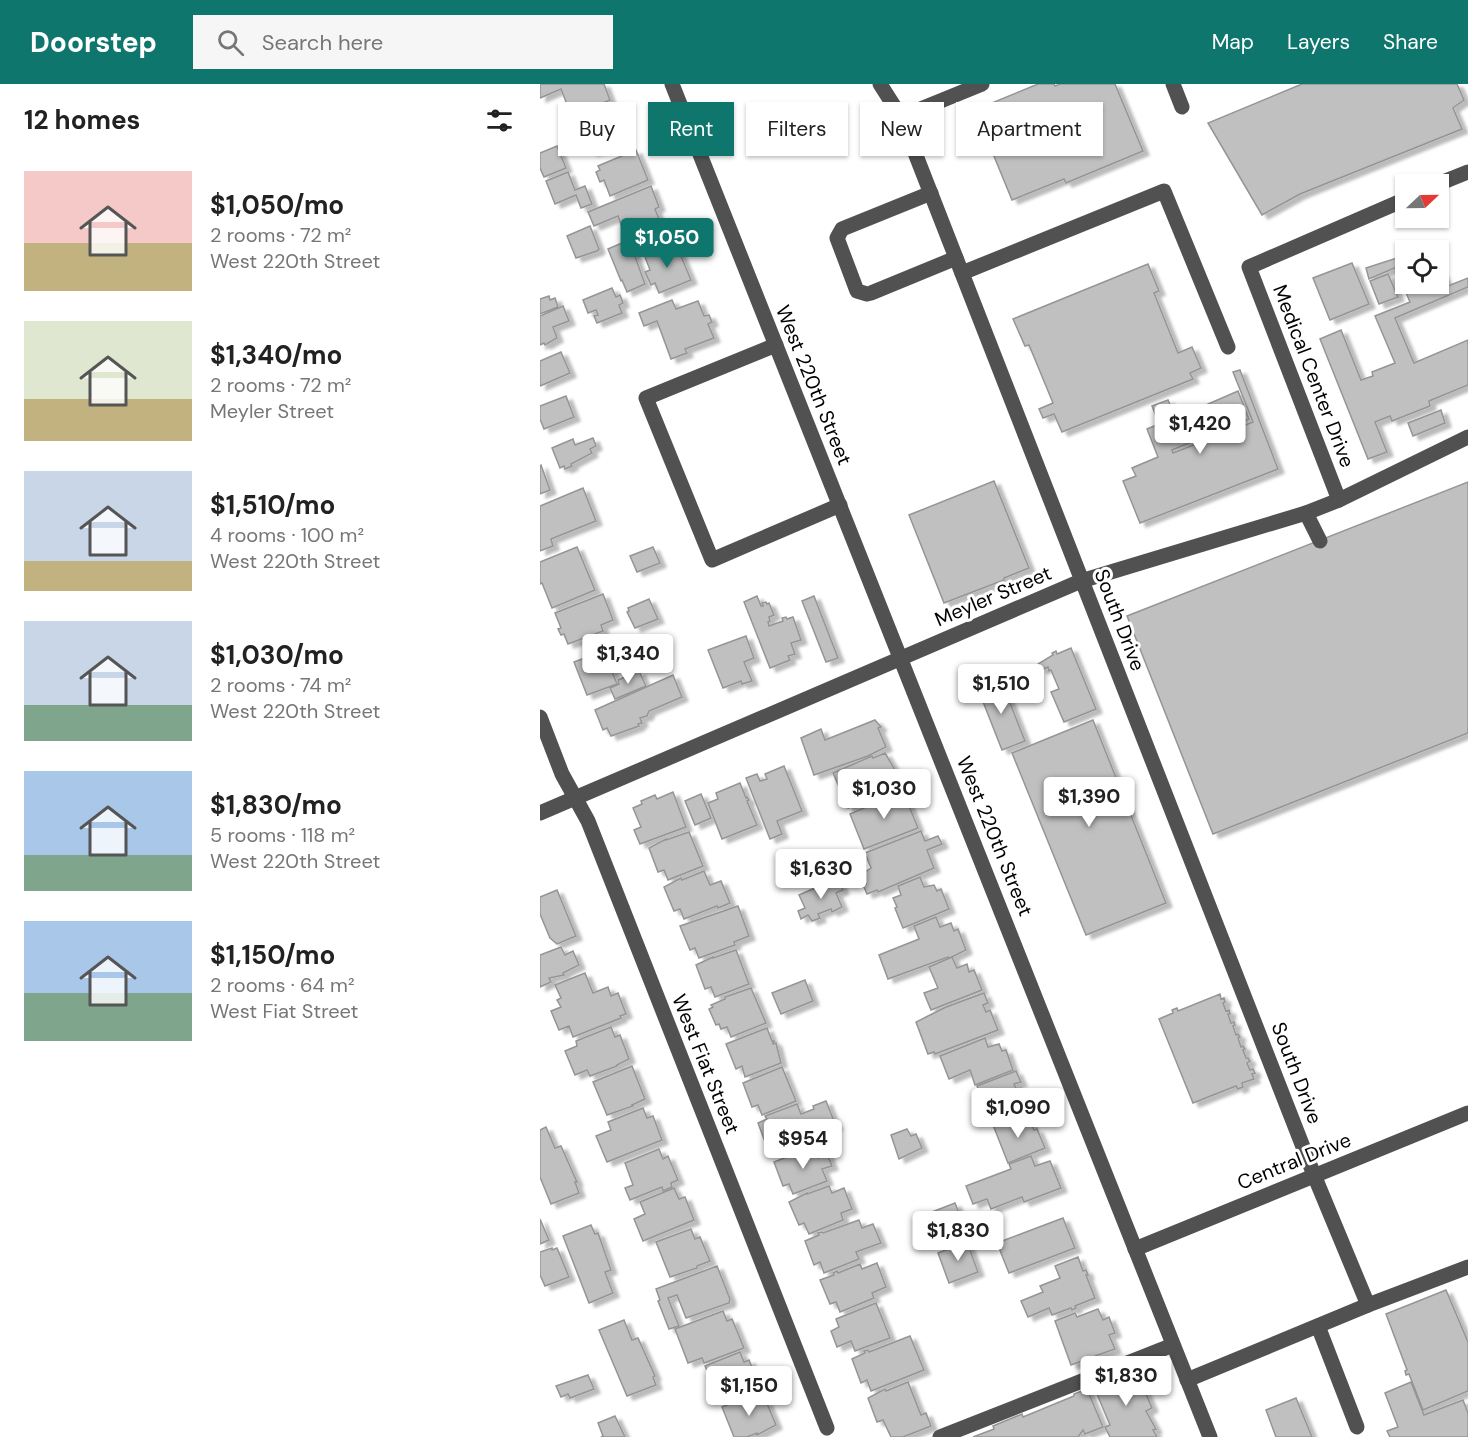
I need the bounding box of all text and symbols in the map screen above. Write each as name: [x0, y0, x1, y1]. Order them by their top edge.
search box: [193, 15, 613, 69]
text: Doorstep: [30, 24, 157, 61]
icon: search: [214, 26, 247, 59]
text: Search here: [262, 28, 383, 57]
text: Map: [1212, 28, 1254, 56]
text: Layers: [1287, 28, 1350, 56]
text: Share: [1383, 28, 1438, 56]
chip: Buy: [558, 102, 636, 156]
chip: Rent: [648, 102, 734, 156]
chip: Filters: [746, 102, 848, 156]
chip: New: [860, 102, 944, 156]
chip: Apartment: [956, 102, 1103, 156]
text: 12 homes: [24, 103, 140, 137]
icon: filters: [483, 104, 516, 137]
north arrow: [1395, 174, 1449, 228]
map controls: [1395, 174, 1449, 294]
text: $1,050/mo: [210, 188, 344, 222]
icon: home: [72, 195, 144, 267]
pin: $1,050: [618, 218, 716, 269]
text: 2 rooms · 72 m²: [210, 222, 351, 248]
text: $1,050: [635, 224, 699, 250]
button: locate: [1395, 240, 1449, 294]
text: West 220th Street: [210, 248, 380, 274]
street label: Medical Center Drive: [1267, 281, 1361, 471]
street label: West 220th Street: [770, 301, 858, 469]
text: $1,340/mo: [210, 338, 342, 372]
icon: home: [72, 345, 144, 417]
text: 2 rooms · 72 m²: [210, 372, 351, 398]
text: Meyler Street: [210, 398, 334, 424]
pin: $1,420: [1151, 404, 1249, 455]
text: $1,420: [1169, 410, 1231, 436]
text: $1,510/mo: [210, 488, 335, 522]
icon: home: [72, 495, 144, 567]
text: 4 rooms · 100 m²: [210, 522, 364, 548]
text: West 220th Street: [210, 548, 380, 574]
street label: Meyler Street: [931, 560, 1055, 632]
street label: South Drive: [1089, 565, 1151, 675]
pin: $1,340: [579, 634, 677, 685]
text: $1,030/mo: [210, 638, 344, 672]
text: $1,340: [596, 640, 660, 666]
icon: home: [72, 645, 144, 717]
pin: $1,510: [952, 664, 1050, 715]
text: $1,510: [972, 670, 1030, 696]
text: 2 rooms · 74 m²: [210, 672, 351, 698]
text: West 220th Street: [210, 698, 380, 724]
street label: West 220th Street: [951, 752, 1039, 920]
pin: $1,030: [835, 769, 933, 820]
text: $1,030: [852, 775, 916, 801]
pin: $1,390: [1040, 777, 1138, 828]
text: $1,390: [1058, 783, 1120, 809]
text: $1,830/mo: [210, 788, 342, 822]
icon: home: [72, 795, 144, 867]
text: 5 rooms · 118 m²: [210, 822, 355, 848]
text: West 220th Street: [210, 848, 380, 874]
pin: $1,630: [772, 849, 870, 900]
text: $1,630: [789, 855, 853, 881]
text: $1,150/mo: [210, 938, 335, 972]
icon: home: [72, 945, 144, 1017]
text: 2 rooms · 64 m²: [210, 972, 354, 998]
street label: West Fiat Street: [666, 990, 746, 1138]
text: West Fiat Street: [210, 998, 358, 1024]
street label: South Drive: [1266, 1018, 1328, 1128]
pin: $1,090: [969, 1088, 1067, 1139]
text: $1,090: [985, 1094, 1051, 1120]
pin: $954: [767, 1119, 839, 1170]
text: $954: [778, 1125, 828, 1151]
street label: Central Drive: [1233, 1126, 1355, 1196]
pin: $1,830: [909, 1211, 1007, 1262]
text: $1,830: [926, 1217, 990, 1243]
pin: $1,830: [1077, 1356, 1175, 1407]
text: $1,830: [1094, 1362, 1158, 1388]
pin: $1,150: [700, 1366, 798, 1417]
text: $1,150: [720, 1372, 778, 1398]

